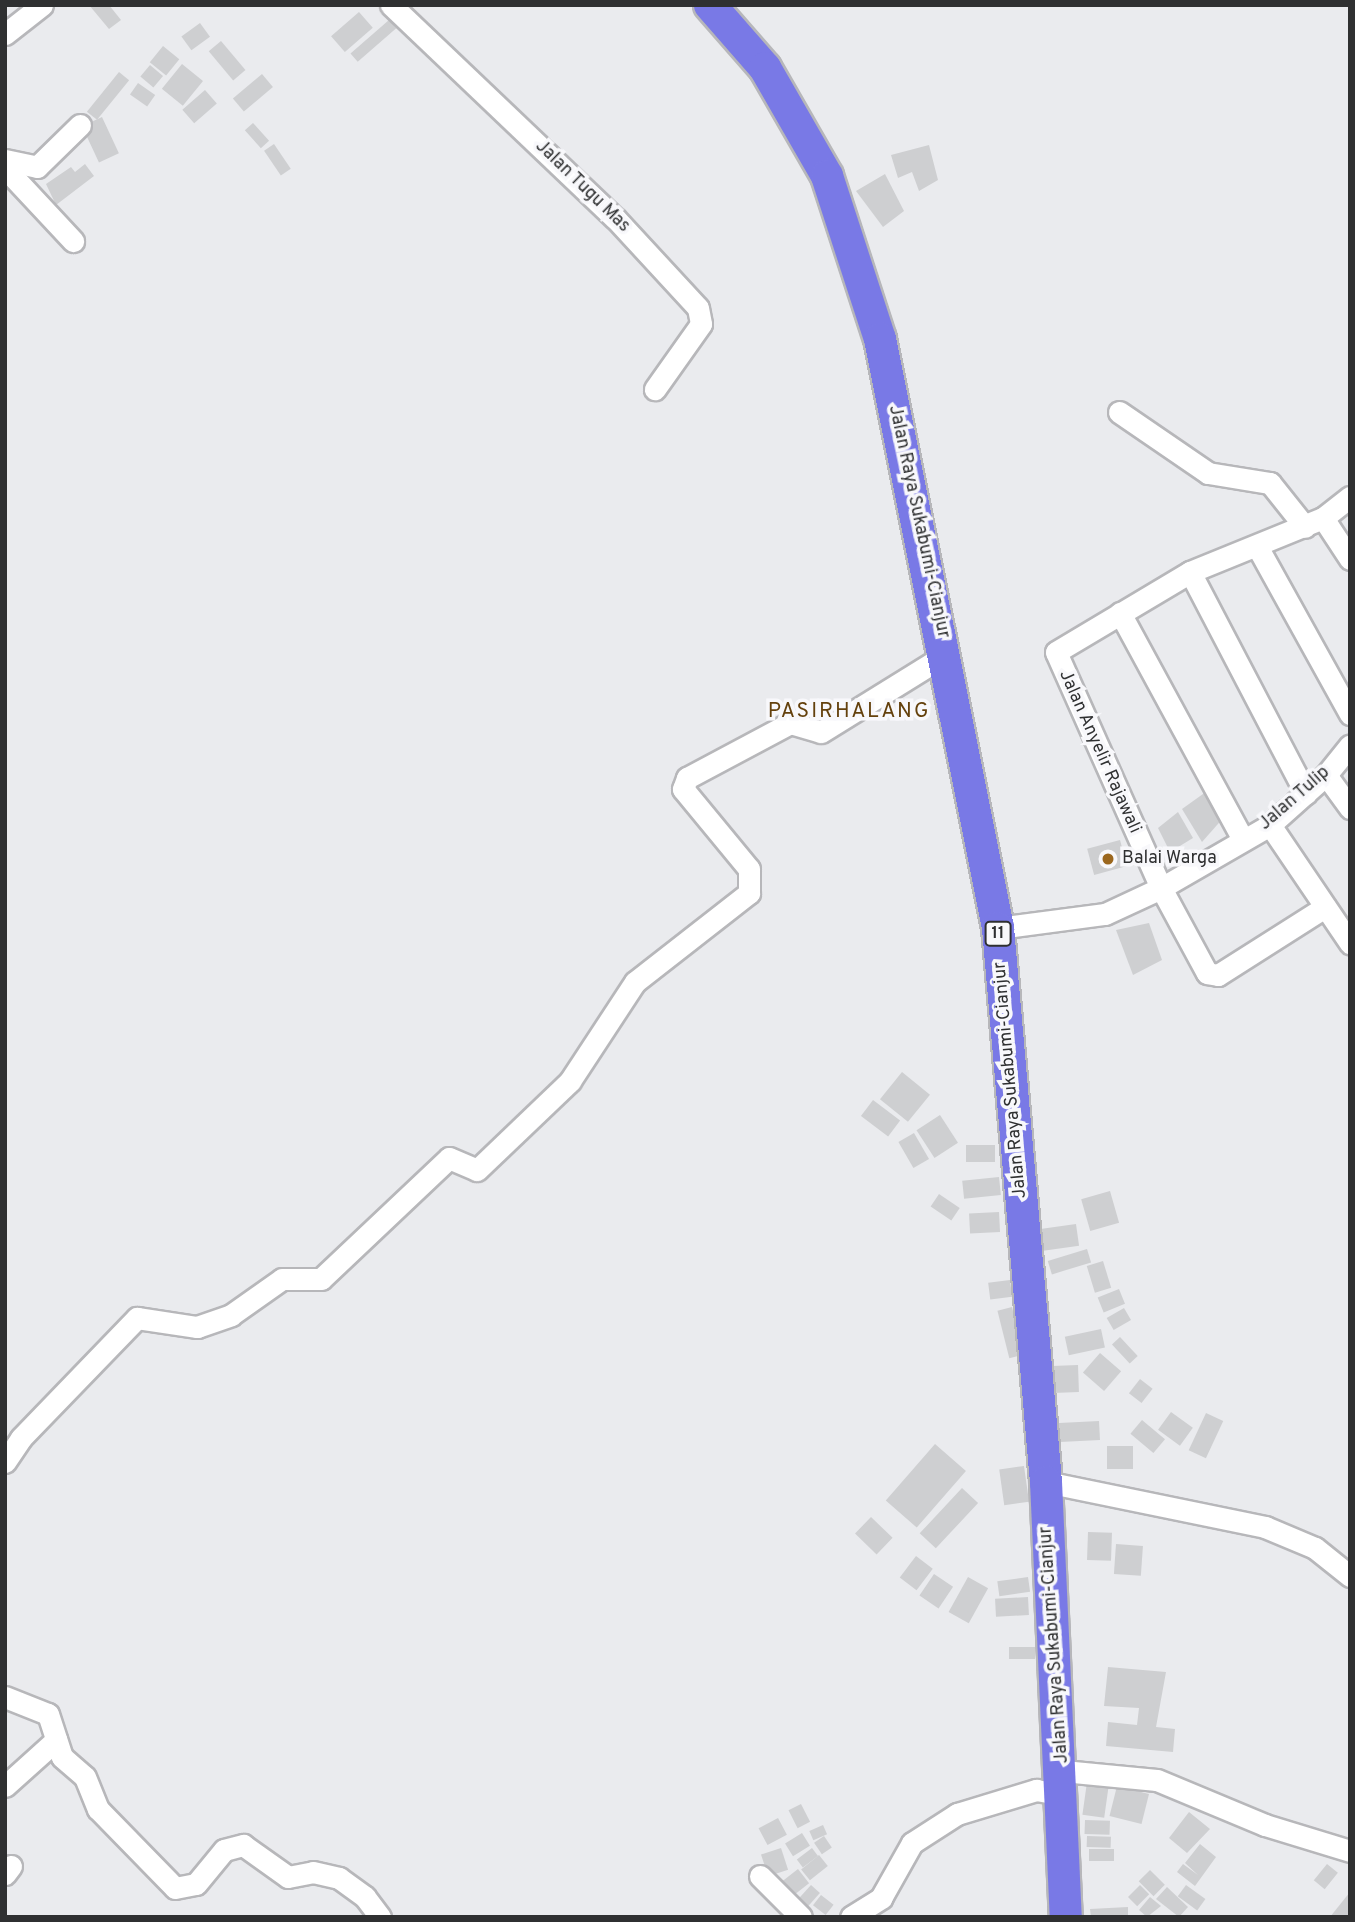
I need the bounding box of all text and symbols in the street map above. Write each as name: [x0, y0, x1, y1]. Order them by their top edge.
street label: Jalan Tugu Mas: [530, 136, 634, 238]
street label: Jalan Raya Sukabumi-Cianjur: [883, 404, 953, 640]
street label: Jalan Anyelir Rajawali: [1053, 667, 1145, 837]
district label: PASIRHALANG: [769, 699, 929, 725]
street label: Jalan Tulip: [1255, 762, 1335, 836]
place label: Balai Warga: [1122, 848, 1217, 870]
marker: Balai Warga: [1100, 851, 1116, 867]
road number: 11: [984, 922, 1012, 946]
street label: Jalan Raya Sukabumi-Cianjur: [990, 961, 1032, 1199]
street label: Jalan Raya Sukabumi-Cianjur: [1036, 1526, 1074, 1764]

